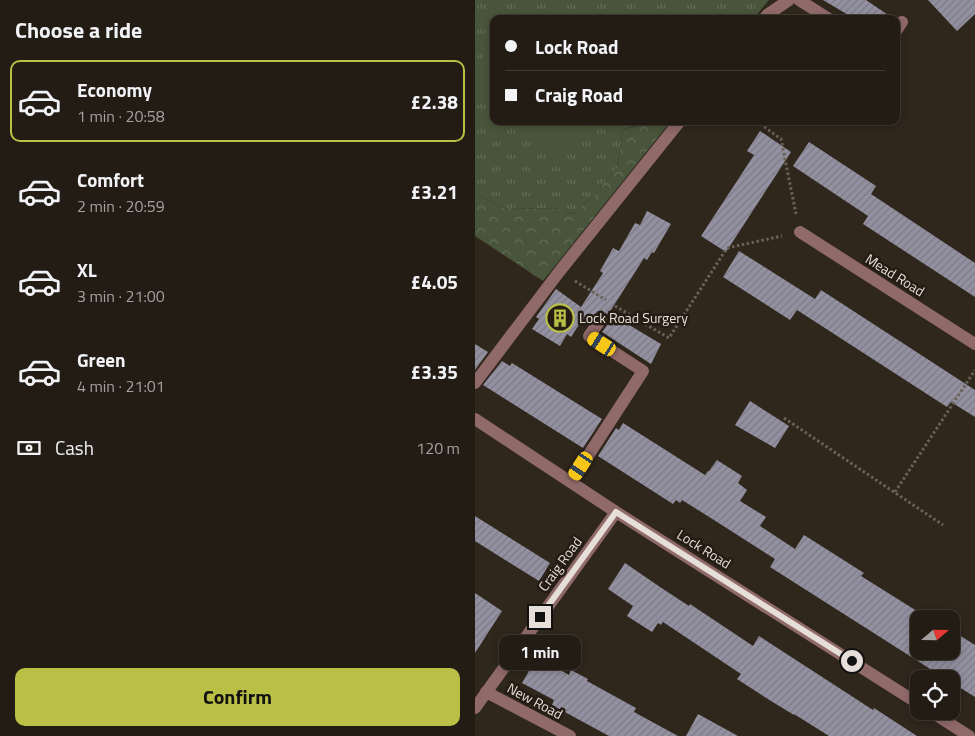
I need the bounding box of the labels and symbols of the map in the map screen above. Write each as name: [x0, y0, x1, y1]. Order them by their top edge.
street label: Mead Road: [861, 248, 929, 301]
building icon: Lock Road Surgery: [545, 303, 575, 333]
place label: Lock Road Surgery: [579, 307, 688, 328]
car: [585, 330, 618, 358]
car: [566, 449, 595, 483]
street label: Lock Road: [673, 524, 735, 573]
street label: Craig Road: [533, 532, 587, 595]
route end: [529, 606, 551, 628]
north arrow: [910, 610, 960, 660]
callout: 1 min: [499, 634, 581, 670]
route start: [841, 650, 863, 672]
street label: New Road: [504, 677, 567, 724]

